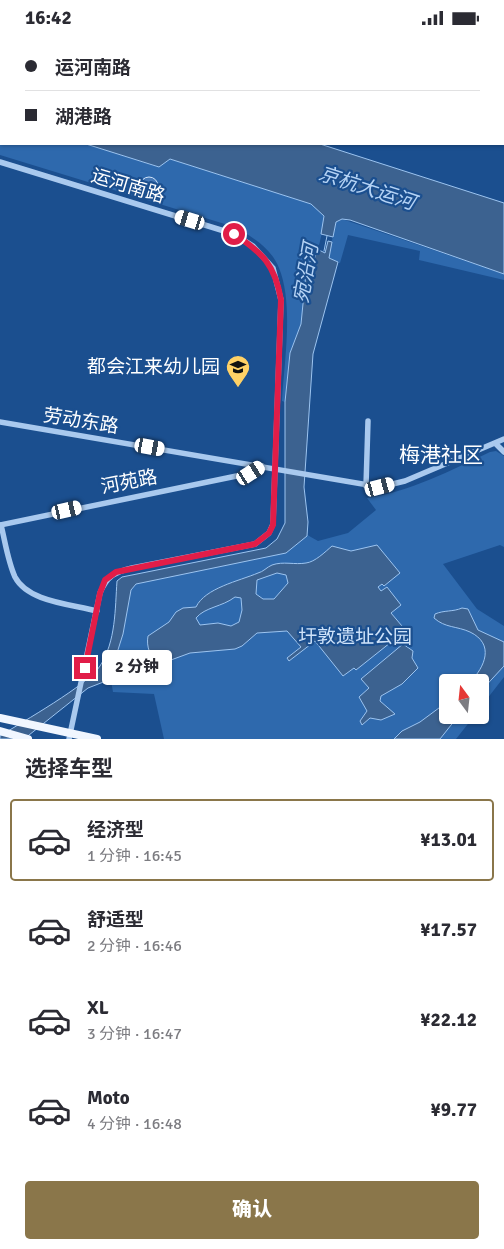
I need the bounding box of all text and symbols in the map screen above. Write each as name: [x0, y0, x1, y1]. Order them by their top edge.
text: 16:42: [25, 6, 72, 30]
text: 运河南路: [55, 56, 131, 80]
text: 湖港路: [55, 105, 112, 129]
water label: 京杭大运河: [316, 161, 422, 217]
street label: 运河南路: [88, 163, 168, 209]
car: [173, 208, 206, 232]
route start: [223, 223, 245, 245]
water label: 宛沿河: [288, 237, 324, 305]
school or university icon: 都会江来幼儿园: [225, 354, 251, 388]
place label: 都会江来幼儿园: [87, 355, 220, 379]
street label: 劳动东路: [42, 403, 120, 439]
car: [133, 437, 166, 457]
district label: 梅港社区: [399, 442, 483, 468]
car: [234, 459, 267, 487]
street label: 河苑路: [99, 465, 159, 499]
car: [363, 476, 396, 498]
car: [50, 499, 83, 521]
park label: 圩敦遗址公园: [298, 625, 412, 649]
callout: 2 分钟: [102, 651, 172, 685]
route end: [74, 657, 96, 679]
text: 2 分钟: [115, 657, 159, 677]
north arrow: [439, 674, 489, 724]
map controls: [439, 674, 489, 724]
text: 选择车型: [25, 755, 113, 782]
icon: car: [27, 818, 72, 863]
text: 经济型: [87, 818, 144, 842]
text: ¥13.01: [420, 828, 477, 852]
text: 1 分钟 · 16:45: [87, 846, 182, 866]
icon: car: [27, 908, 72, 953]
text: 舒适型: [87, 908, 144, 932]
text: ¥17.57: [420, 918, 477, 942]
text: 2 分钟 · 16:46: [87, 936, 182, 956]
text: XL: [87, 996, 109, 1020]
icon: car: [27, 998, 72, 1043]
text: ¥22.12: [420, 1008, 477, 1032]
text: 3 分钟 · 16:47: [87, 1024, 182, 1044]
text: Moto: [87, 1086, 130, 1110]
icon: car: [27, 1088, 72, 1133]
text: ¥9.77: [431, 1098, 477, 1122]
text: 4 分钟 · 16:48: [87, 1114, 182, 1134]
button: 确认: [25, 1181, 479, 1239]

